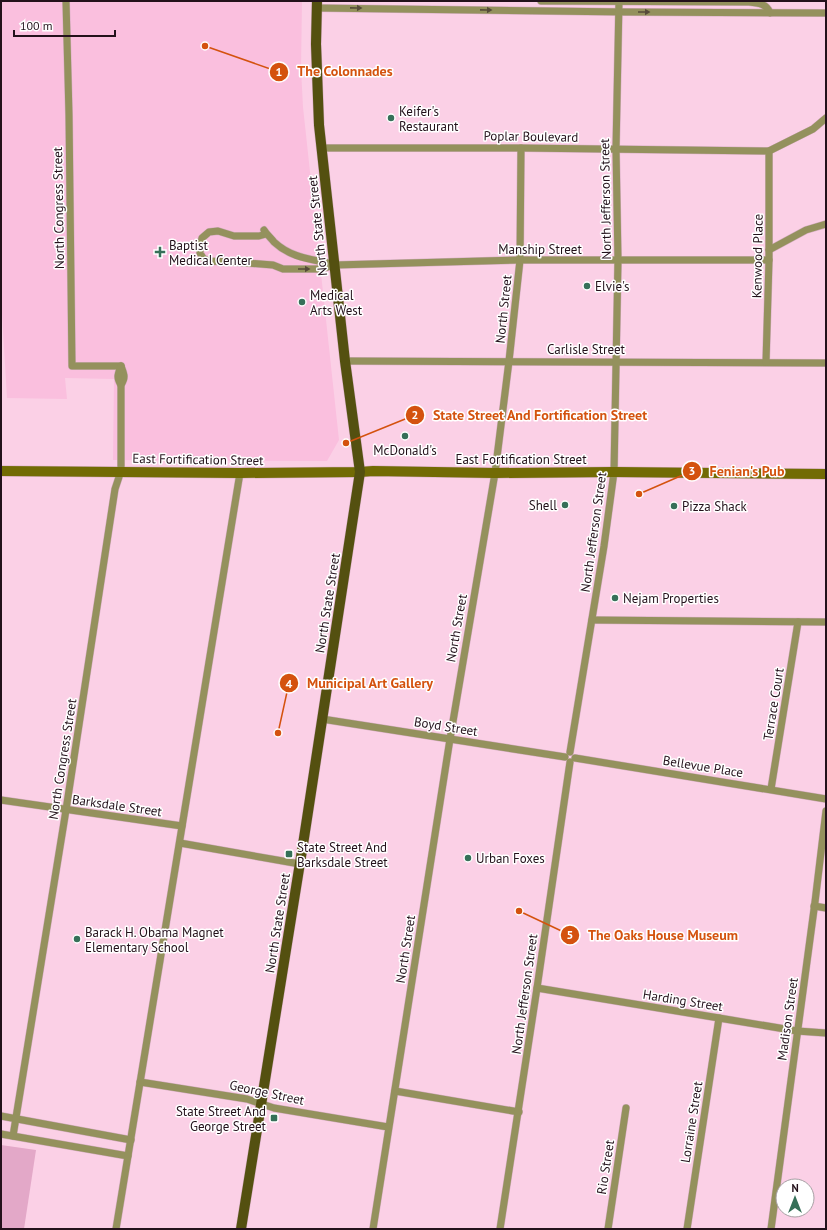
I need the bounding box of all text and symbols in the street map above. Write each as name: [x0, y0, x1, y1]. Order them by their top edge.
one-way arrow: [350, 5, 362, 12]
one-way arrow: [480, 7, 493, 13]
one-way arrow: [638, 9, 651, 15]
scale bar: [14, 12, 115, 38]
text: 100 m: [20, 18, 53, 33]
callout: The Colonnades: [269, 59, 401, 85]
text: The Colonnades: [297, 62, 393, 80]
text: 1: [276, 64, 282, 79]
place label: Keifer's Restaurant: [399, 103, 459, 135]
marker: Keifer's Restaurant: [386, 113, 396, 123]
street label: Poplar Boulevard: [483, 127, 579, 146]
street label: North Jefferson Street: [596, 138, 615, 260]
street label: North Congress Street: [49, 146, 68, 269]
street label: North State Street: [304, 174, 331, 277]
street label: Kenwood Place: [748, 214, 767, 298]
place label: Baptist Medical Center: [169, 237, 252, 269]
street label: Manship Street: [498, 241, 582, 258]
marker: Baptist Medical Center: [154, 246, 166, 258]
one-way arrow: [298, 266, 311, 272]
street label: North Street: [491, 273, 516, 344]
place label: Elvie's: [595, 278, 629, 295]
marker: Elvie's: [582, 281, 592, 291]
place label: Medical Arts West: [310, 287, 363, 319]
marker: Medical Arts West: [297, 297, 307, 307]
street label: Carlisle Street: [547, 341, 626, 358]
callout: State Street And Fortification Street: [405, 402, 655, 428]
text: State Street And Fortification Street: [433, 406, 647, 424]
text: 2: [412, 407, 418, 422]
marker: McDonald's: [400, 431, 410, 441]
place label: McDonald's: [373, 442, 437, 459]
street label: East Fortification Street: [132, 450, 264, 469]
street label: East Fortification Street: [455, 451, 587, 468]
callout: Fenian's Pub: [682, 458, 792, 484]
text: Fenian's Pub: [710, 462, 785, 480]
text: 3: [689, 463, 695, 478]
street label: North Jefferson Street: [577, 470, 610, 593]
place label: Shell: [529, 497, 557, 514]
place label: Pizza Shack: [682, 498, 748, 515]
marker: Shell: [560, 500, 570, 510]
marker: Pizza Shack: [669, 501, 679, 511]
street label: North State Street: [311, 551, 344, 654]
place label: Nejam Properties: [623, 590, 719, 607]
street label: North Street: [442, 592, 471, 663]
marker: Nejam Properties: [610, 593, 620, 603]
street label: Terrace Court: [759, 666, 788, 742]
callout: Municipal Art Gallery: [279, 670, 441, 696]
text: Municipal Art Gallery: [307, 674, 433, 692]
text: 4: [286, 676, 293, 691]
street label: North Congress Street: [45, 697, 81, 821]
street label: Boyd Street: [413, 713, 480, 740]
street label: Bellevue Place: [662, 752, 744, 781]
street label: Barksdale Street: [71, 791, 164, 820]
place label: State Street And Barksdale Street: [297, 839, 388, 871]
marker: State Street And Barksdale Street: [284, 849, 294, 859]
place label: Urban Foxes: [476, 850, 545, 867]
marker: Urban Foxes: [463, 853, 473, 863]
street label: North State Street: [261, 871, 294, 974]
street label: North Street: [392, 913, 419, 984]
callout: The Oaks House Museum: [560, 922, 746, 948]
place label: Barack H. Obama Magnet Elementary School: [85, 924, 224, 956]
text: The Oaks House Museum: [588, 926, 738, 944]
text: 5: [567, 927, 573, 942]
street label: North Jefferson Street: [508, 932, 541, 1055]
marker: Barack H. Obama Magnet Elementary School: [72, 934, 82, 944]
street label: Madison Street: [773, 976, 802, 1062]
street label: Harding Street: [642, 986, 725, 1015]
street label: George Street: [228, 1076, 306, 1109]
street label: Lorraine Street: [677, 1080, 706, 1164]
place label: State Street And George Street: [176, 1103, 267, 1135]
marker: State Street And George Street: [269, 1113, 279, 1123]
street label: Rio Street: [593, 1138, 618, 1196]
north arrow: [775, 1178, 815, 1218]
text: N: [791, 1181, 799, 1195]

